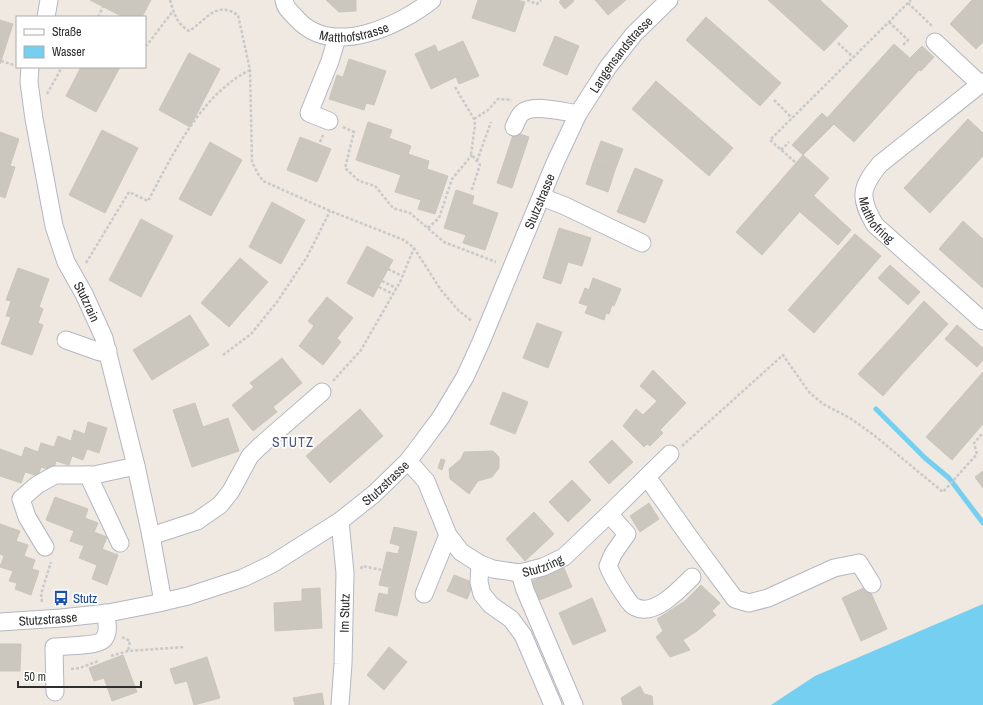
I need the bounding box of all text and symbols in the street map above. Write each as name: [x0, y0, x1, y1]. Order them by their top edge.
street label: Langensandstrasse: [585, 12, 656, 96]
legend: [16, 16, 146, 68]
street label: Matthofstrasse: [318, 18, 391, 46]
text: Straße: [52, 24, 82, 40]
text: Wasser: [52, 44, 86, 60]
street label: Stutzstrasse: [520, 171, 558, 232]
street label: Matthofring: [855, 195, 898, 247]
street label: Stutzrain: [70, 278, 104, 324]
district label: STUTZ: [272, 433, 314, 451]
street label: Stutzstrasse: [358, 456, 412, 509]
street label: Stutzring: [520, 550, 566, 581]
bus stop icon: Stutz: [52, 589, 70, 607]
place label: Stutz: [73, 590, 97, 607]
street label: Im Stutz: [335, 593, 353, 633]
street label: Stutzstrasse: [18, 608, 78, 629]
scale bar: [18, 663, 141, 689]
text: 50 m: [24, 669, 46, 685]

